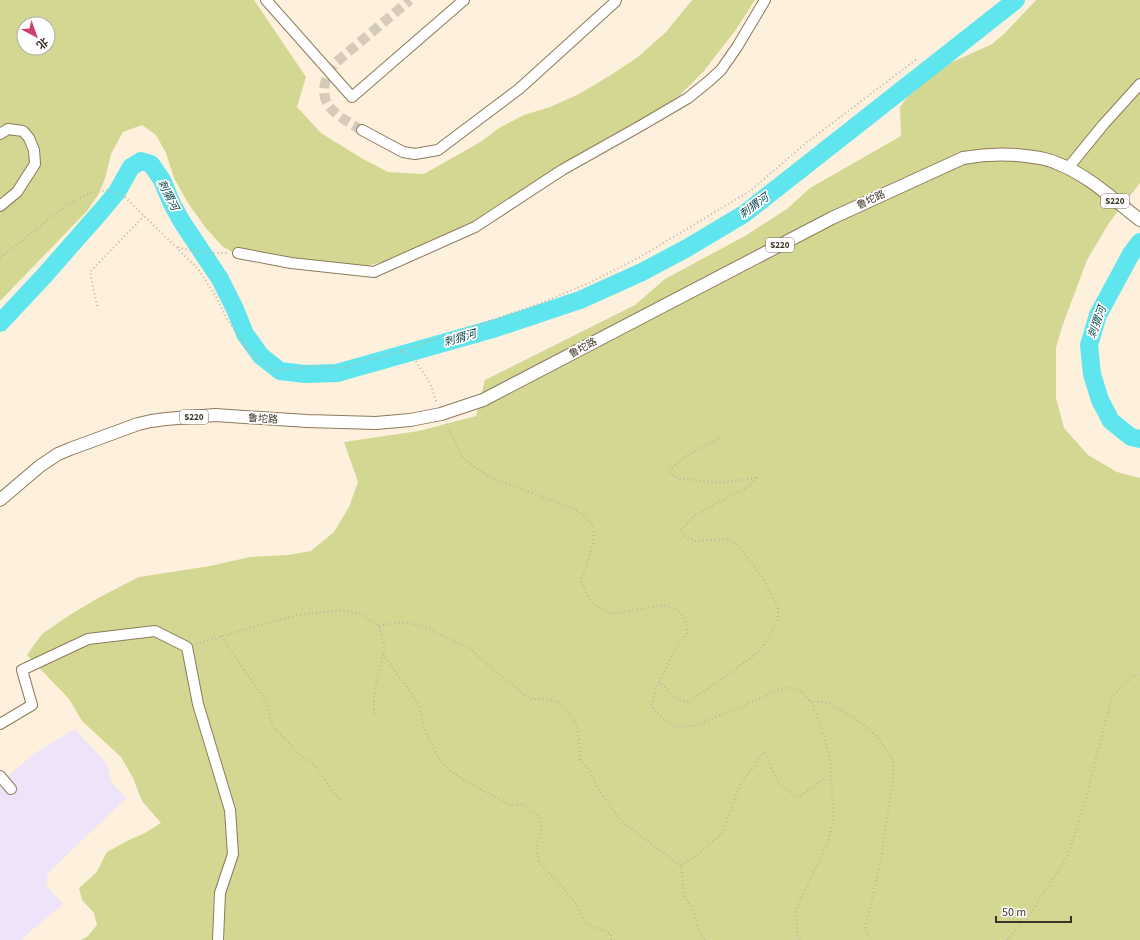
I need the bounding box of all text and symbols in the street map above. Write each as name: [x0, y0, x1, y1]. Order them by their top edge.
north arrow: [16, 16, 56, 56]
text: 北: [33, 34, 51, 52]
water label: 刺猬河: [154, 177, 183, 215]
street label: 鲁坨路: [854, 187, 888, 213]
water label: 刺猬河: [736, 189, 773, 222]
road number: S220: [1101, 194, 1129, 208]
road number: S220: [766, 238, 794, 252]
water label: 刺猬河: [1084, 302, 1110, 340]
water label: 刺猬河: [442, 326, 480, 350]
street label: 鲁坨路: [566, 335, 600, 361]
road number: S220: [180, 410, 208, 424]
street label: 鲁坨路: [248, 411, 278, 427]
scale bar: [996, 898, 1071, 924]
text: 50 m: [1002, 904, 1026, 921]

